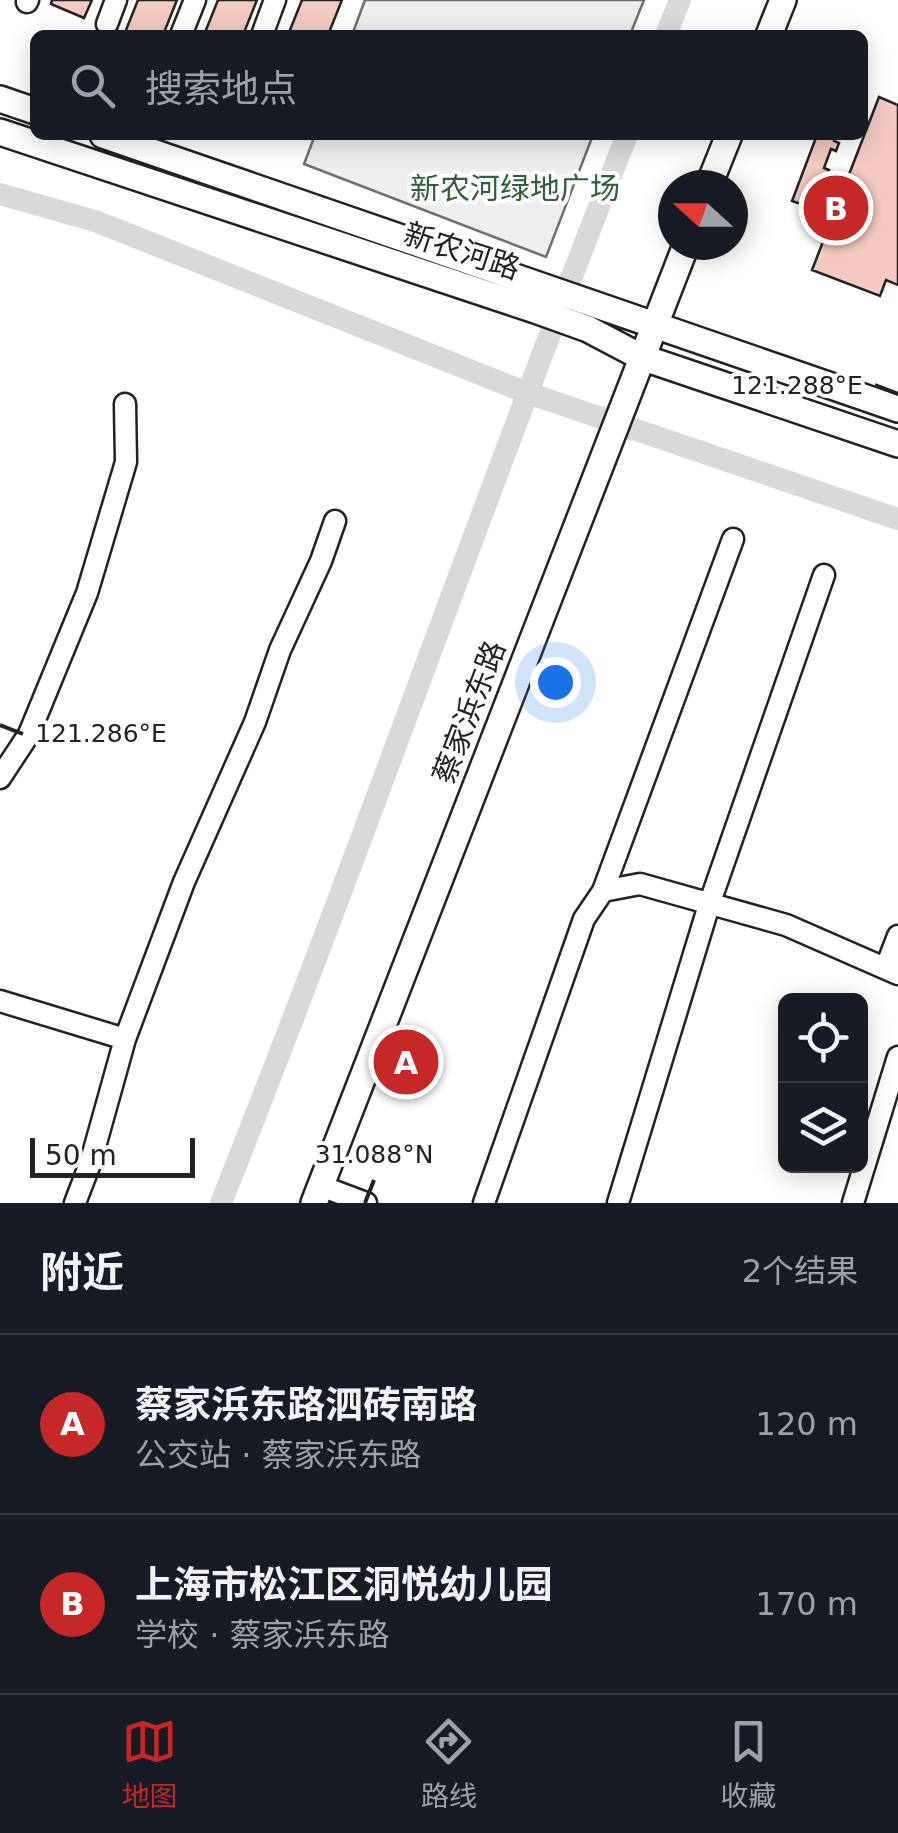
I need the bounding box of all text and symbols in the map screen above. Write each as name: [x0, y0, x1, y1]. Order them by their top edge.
search box: [30, 30, 868, 140]
icon: search: [65, 58, 120, 113]
text: 搜索地点: [145, 67, 297, 111]
north arrow: [658, 170, 748, 260]
pin: B: [804, 170, 868, 246]
park label: 新农河绿地广场: [410, 171, 620, 206]
street label: 新农河路: [400, 216, 524, 286]
text: 121.288°E: [731, 371, 863, 400]
street label: 蔡家浜东路: [426, 636, 512, 788]
your location: [530, 657, 581, 708]
text: 121.286°E: [35, 719, 167, 748]
map controls: [778, 993, 868, 1173]
button: locate: [778, 993, 868, 1083]
pin: A: [374, 1024, 438, 1100]
button: layers: [778, 1083, 868, 1173]
scale bar: [30, 1133, 195, 1178]
text: 50 m: [45, 1139, 117, 1172]
text: 31.088°N: [315, 1140, 433, 1169]
text: 附近: [40, 1248, 124, 1297]
text: 2个结果: [742, 1252, 858, 1290]
text: 蔡家浜东路泗砖南路: [135, 1383, 477, 1427]
text: A: [60, 1405, 85, 1443]
text: 120 m: [756, 1405, 858, 1443]
text: 公交站 · 蔡家浜东路: [135, 1436, 422, 1474]
text: 上海市松江区洞悦幼儿园: [135, 1563, 553, 1607]
text: B: [60, 1585, 85, 1623]
text: 170 m: [756, 1585, 858, 1623]
text: 学校 · 蔡家浜东路: [135, 1616, 390, 1654]
tab: 地图: [122, 1714, 178, 1814]
tab: 路线: [421, 1714, 477, 1814]
tab: 收藏: [720, 1714, 776, 1814]

